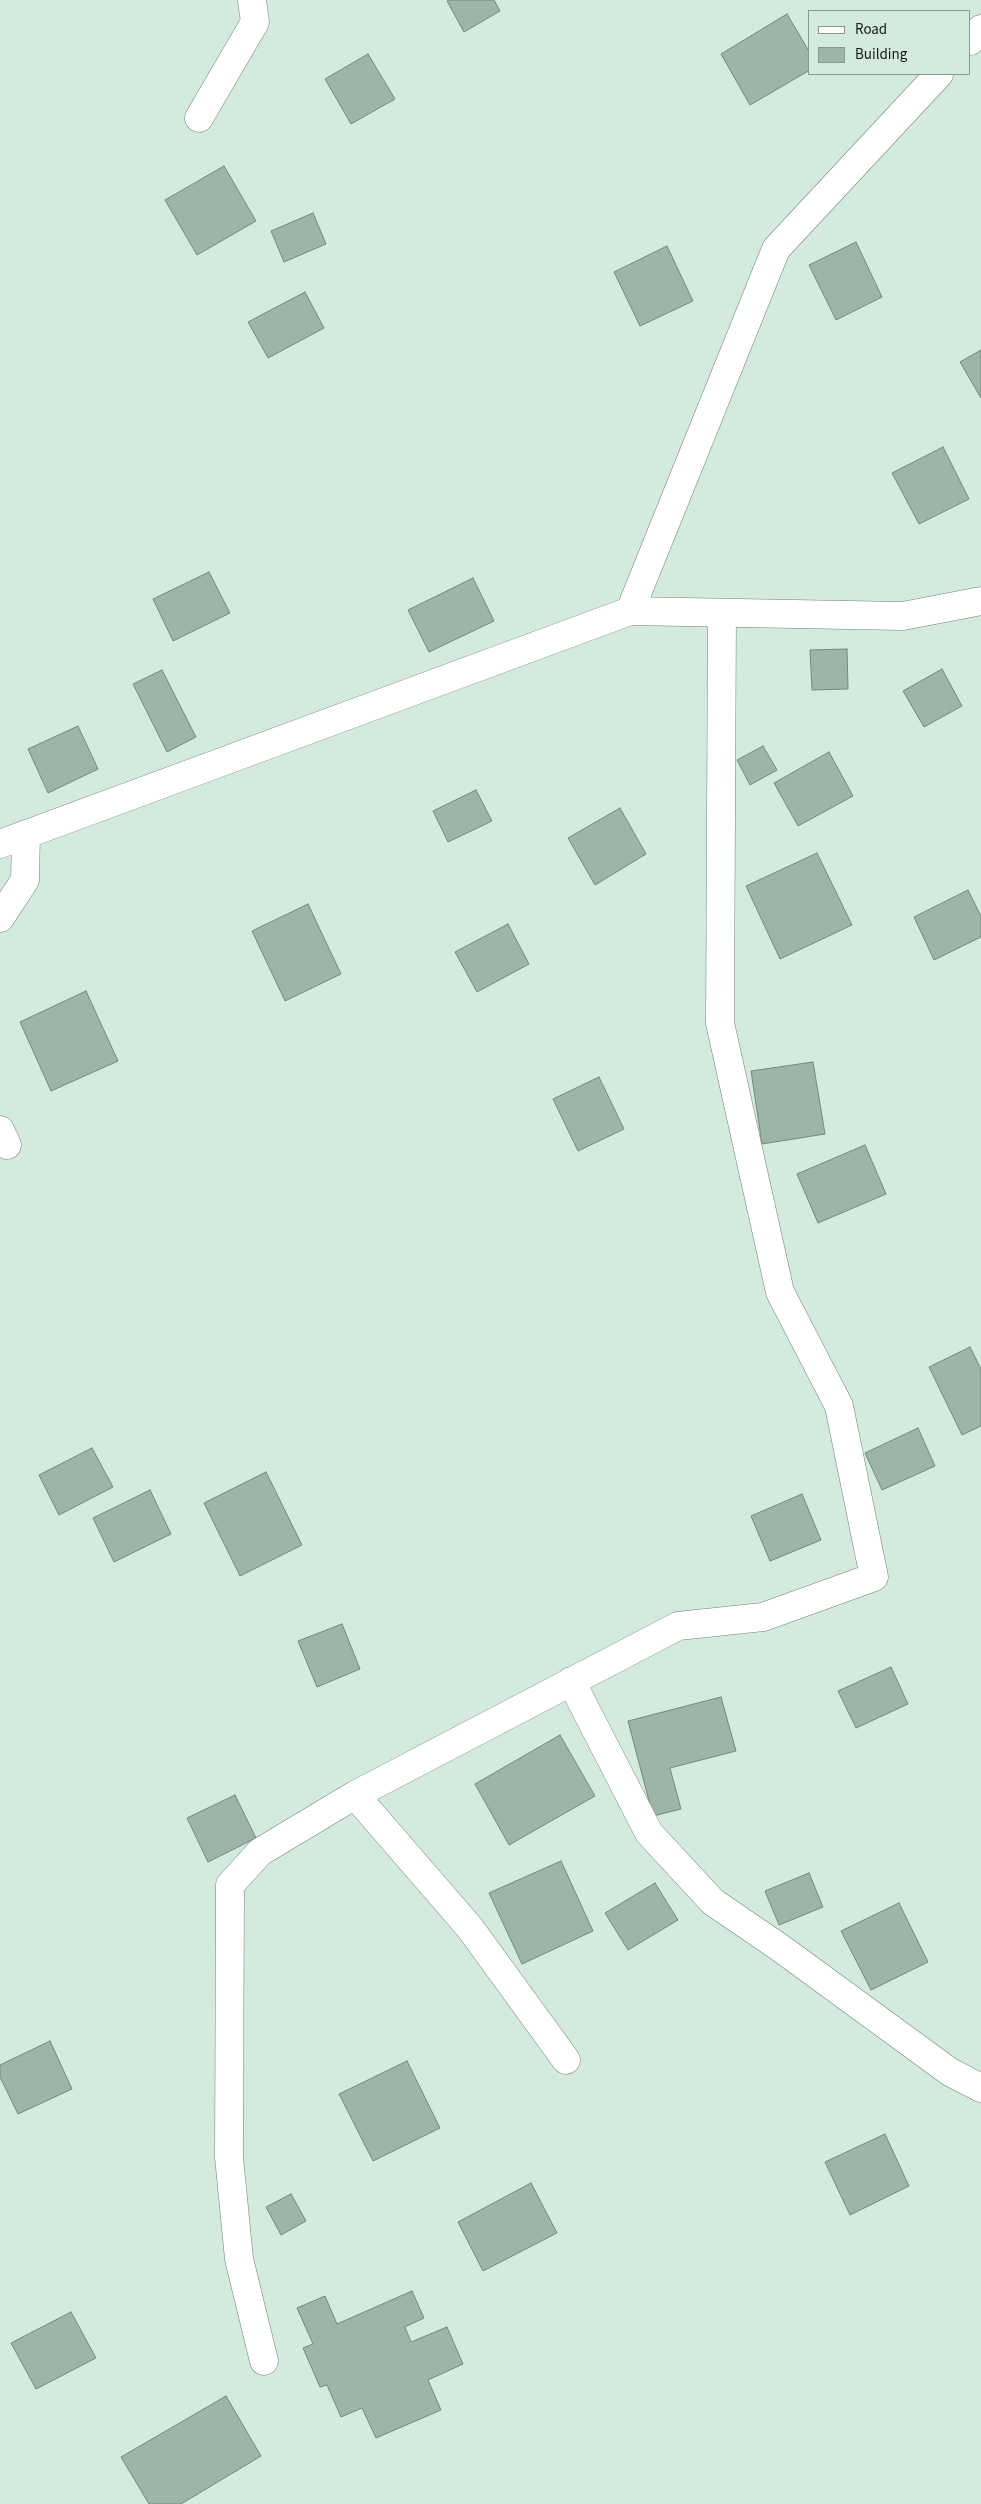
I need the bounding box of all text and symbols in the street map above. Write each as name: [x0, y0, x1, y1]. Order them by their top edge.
legend: [808, 10, 971, 75]
text: Road: [855, 19, 887, 40]
text: Building: [855, 44, 907, 65]

